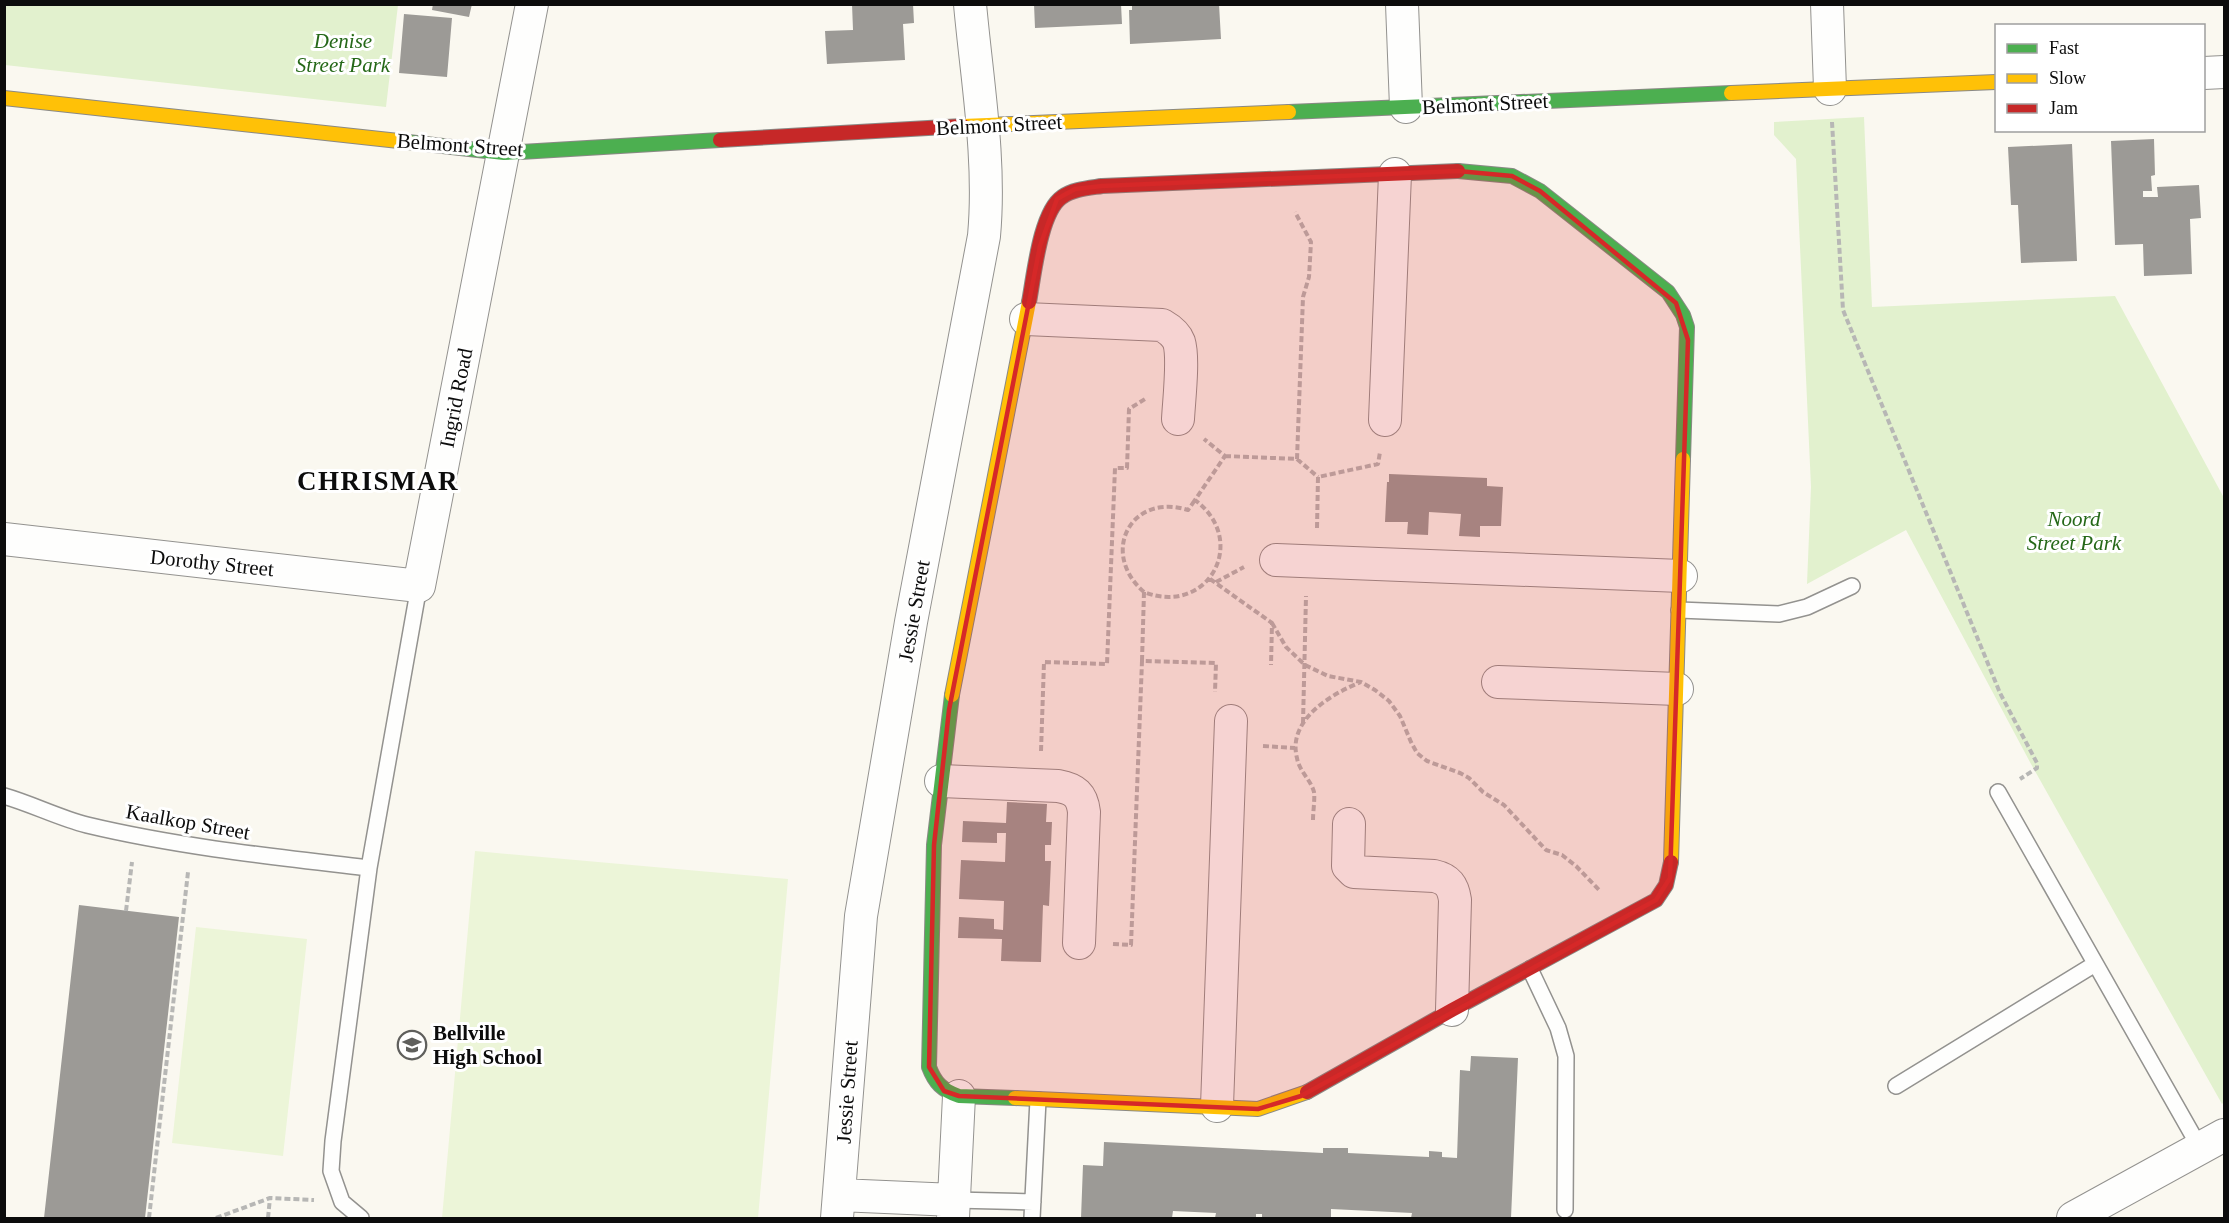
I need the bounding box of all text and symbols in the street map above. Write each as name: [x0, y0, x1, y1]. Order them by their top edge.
legend: [1995, 24, 2205, 132]
park label: Denise Street Park: [296, 29, 391, 77]
text: Fast: [2049, 38, 2079, 58]
text: Slow: [2049, 68, 2086, 88]
street label: Belmont Street: [1421, 89, 1549, 119]
text: Jam: [2049, 98, 2078, 118]
street label: Belmont Street: [935, 110, 1063, 140]
street label: Belmont Street: [396, 129, 524, 161]
street label: Ingrid Road: [435, 346, 478, 450]
district label: CHRISMAR: [297, 466, 459, 496]
park label: Noord Street Park: [2027, 507, 2122, 555]
street label: Dorothy Street: [149, 545, 275, 581]
street label: Jessie Street: [893, 558, 935, 664]
street label: Kaalkop Street: [124, 799, 252, 845]
place label: Bellville High School: [433, 1021, 542, 1069]
school or university icon: Bellville High School: [396, 1029, 428, 1061]
street label: Jessie Street: [831, 1040, 863, 1144]

